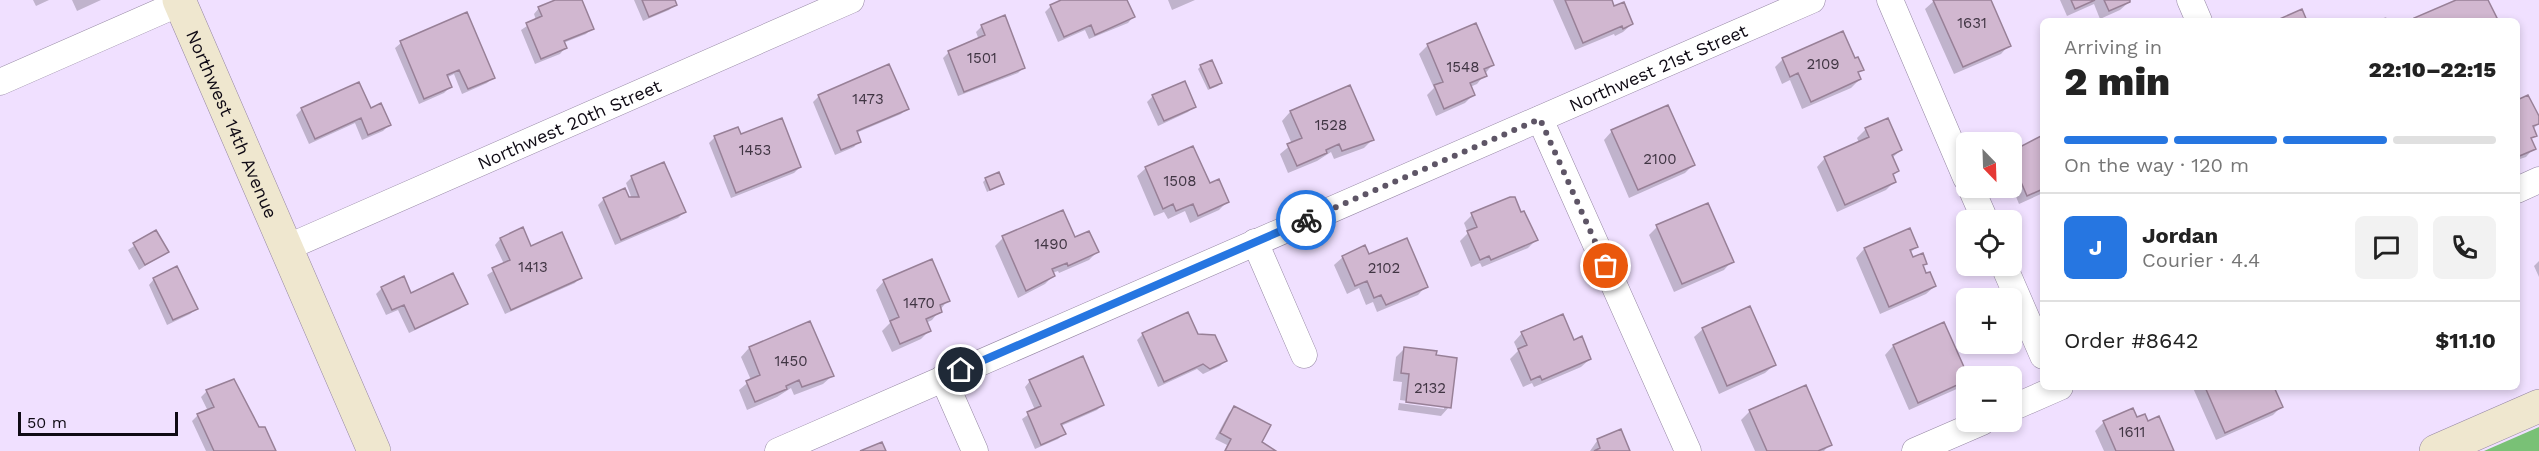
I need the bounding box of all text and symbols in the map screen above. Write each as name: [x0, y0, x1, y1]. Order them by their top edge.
house number: 1631: [1957, 14, 1987, 32]
street label: Northwest 21st Street: [1566, 19, 1751, 115]
street label: Northwest 14th Avenue: [183, 27, 283, 221]
text: Arriving in: [2064, 35, 2162, 59]
house number: 1501: [967, 49, 997, 67]
house number: 2109: [1806, 55, 1840, 73]
text: 22:10–22:15: [2369, 57, 2496, 82]
house number: 1548: [1447, 58, 1480, 76]
text: 2 min: [2064, 59, 2170, 104]
street label: Northwest 20th Street: [474, 74, 664, 173]
house number: 1473: [852, 90, 884, 108]
house number: 1528: [1315, 116, 1347, 134]
north arrow: [1956, 132, 2022, 198]
map controls: [1956, 132, 2022, 432]
house number: 1453: [739, 141, 771, 159]
house number: 2100: [1643, 150, 1677, 168]
text: On the way · 120 m: [2064, 153, 2249, 177]
house number: 1508: [1163, 172, 1197, 190]
courier: [1276, 190, 1336, 250]
icon: bike: [1290, 204, 1323, 237]
button: locate: [1956, 210, 2022, 276]
button: chat: [2355, 216, 2418, 279]
button: phone: [2433, 216, 2496, 279]
text: Jordan: [2142, 223, 2218, 248]
house number: 1490: [1034, 235, 1068, 253]
text: J: [2089, 235, 2102, 260]
pin: [1580, 240, 1631, 291]
text: Courier · 4.4: [2142, 248, 2260, 272]
icon: bag: [1589, 249, 1622, 282]
house number: 1413: [518, 258, 548, 276]
house number: 2102: [1368, 259, 1400, 277]
button: +: [1956, 288, 2022, 354]
house number: 1470: [903, 294, 935, 312]
text: Order #8642: [2064, 328, 2199, 353]
text: $11.10: [2435, 328, 2496, 353]
pin: [935, 344, 986, 395]
house number: 1450: [774, 352, 808, 370]
icon: home: [944, 353, 977, 386]
button: −: [1956, 366, 2022, 432]
house number: 2132: [1414, 379, 1446, 397]
scale bar: [18, 409, 178, 436]
text: 50 m: [27, 413, 67, 432]
house number: 1611: [2119, 423, 2145, 441]

